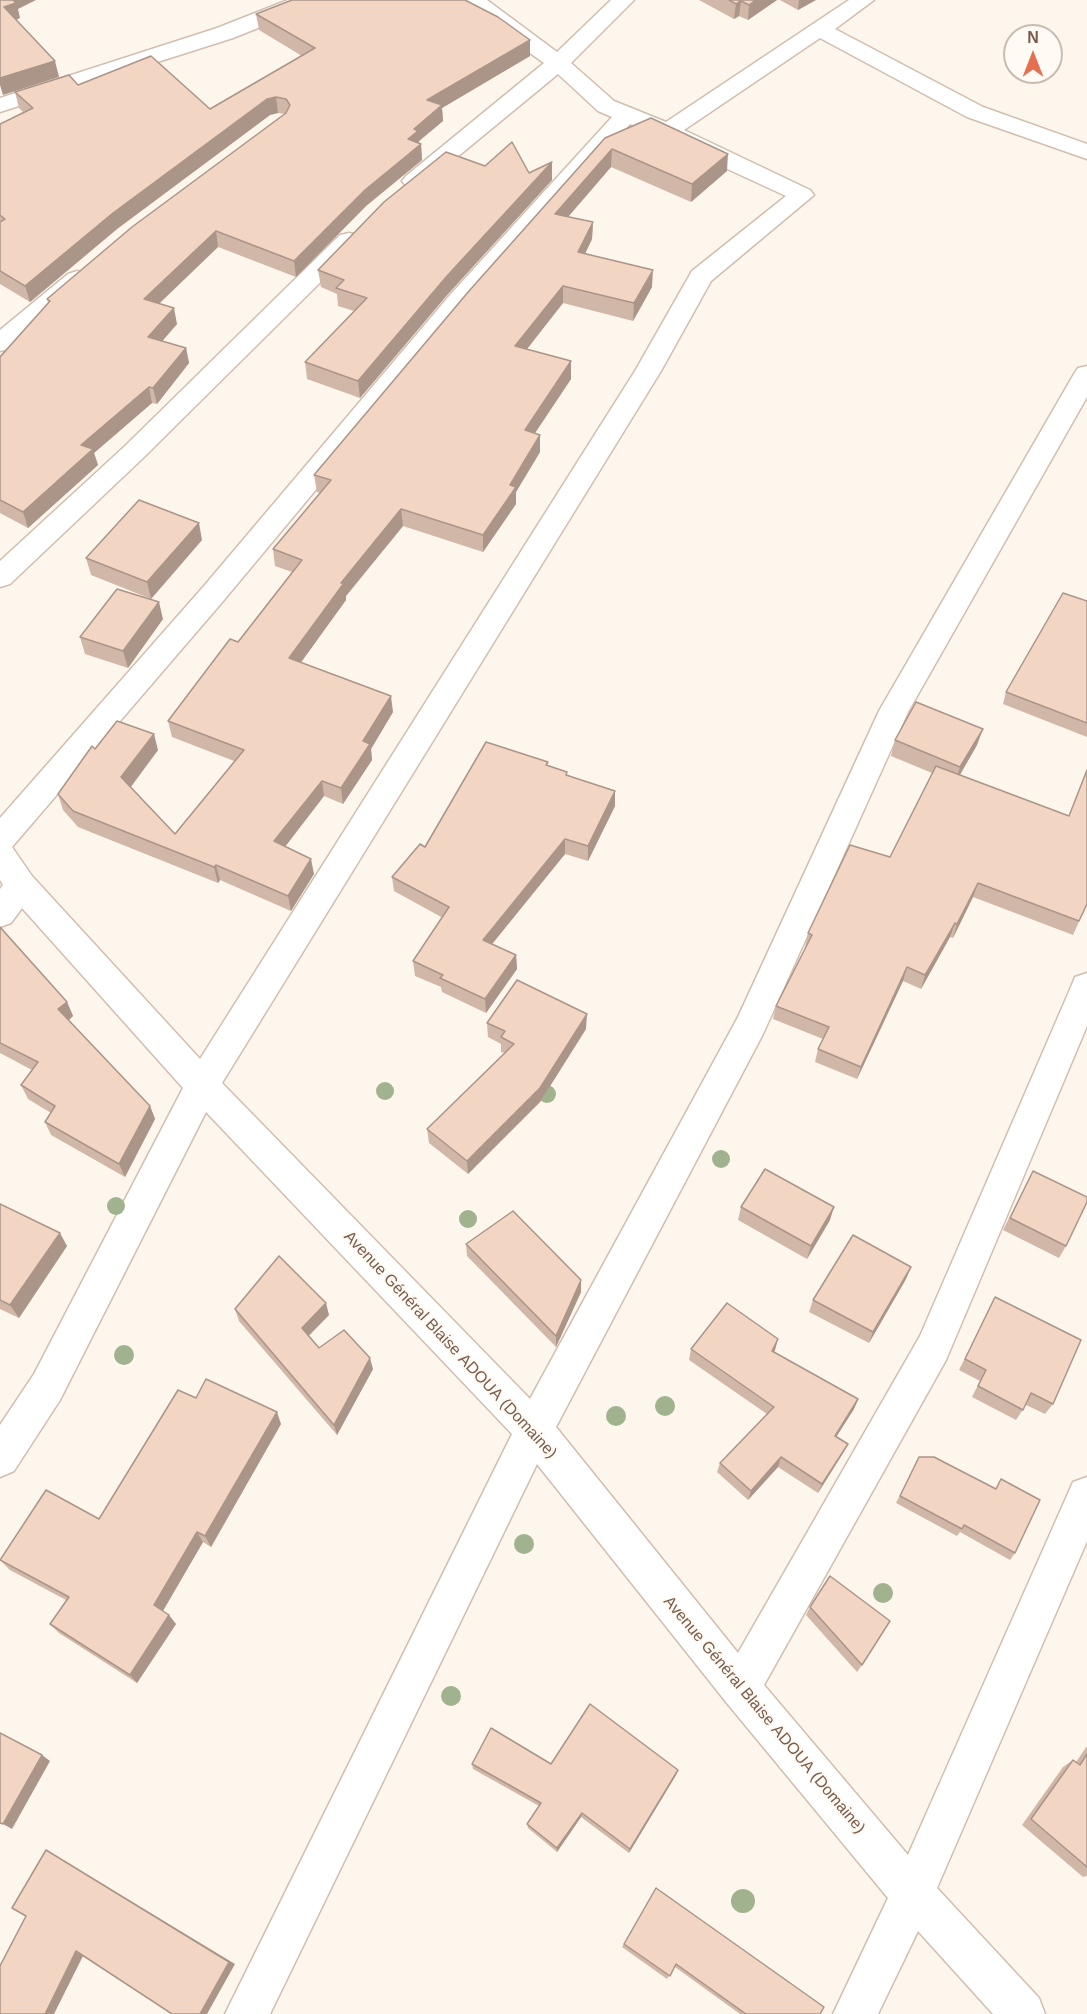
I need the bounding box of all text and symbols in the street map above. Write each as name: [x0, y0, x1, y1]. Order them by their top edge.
north arrow: [1003, 24, 1063, 84]
text: N: [1027, 29, 1039, 46]
street label: Avenue Général Blaise ADOUA (Domaine): [339, 1227, 561, 1463]
street label: Avenue Général Blaise ADOUA (Domaine): [659, 1592, 869, 1838]

